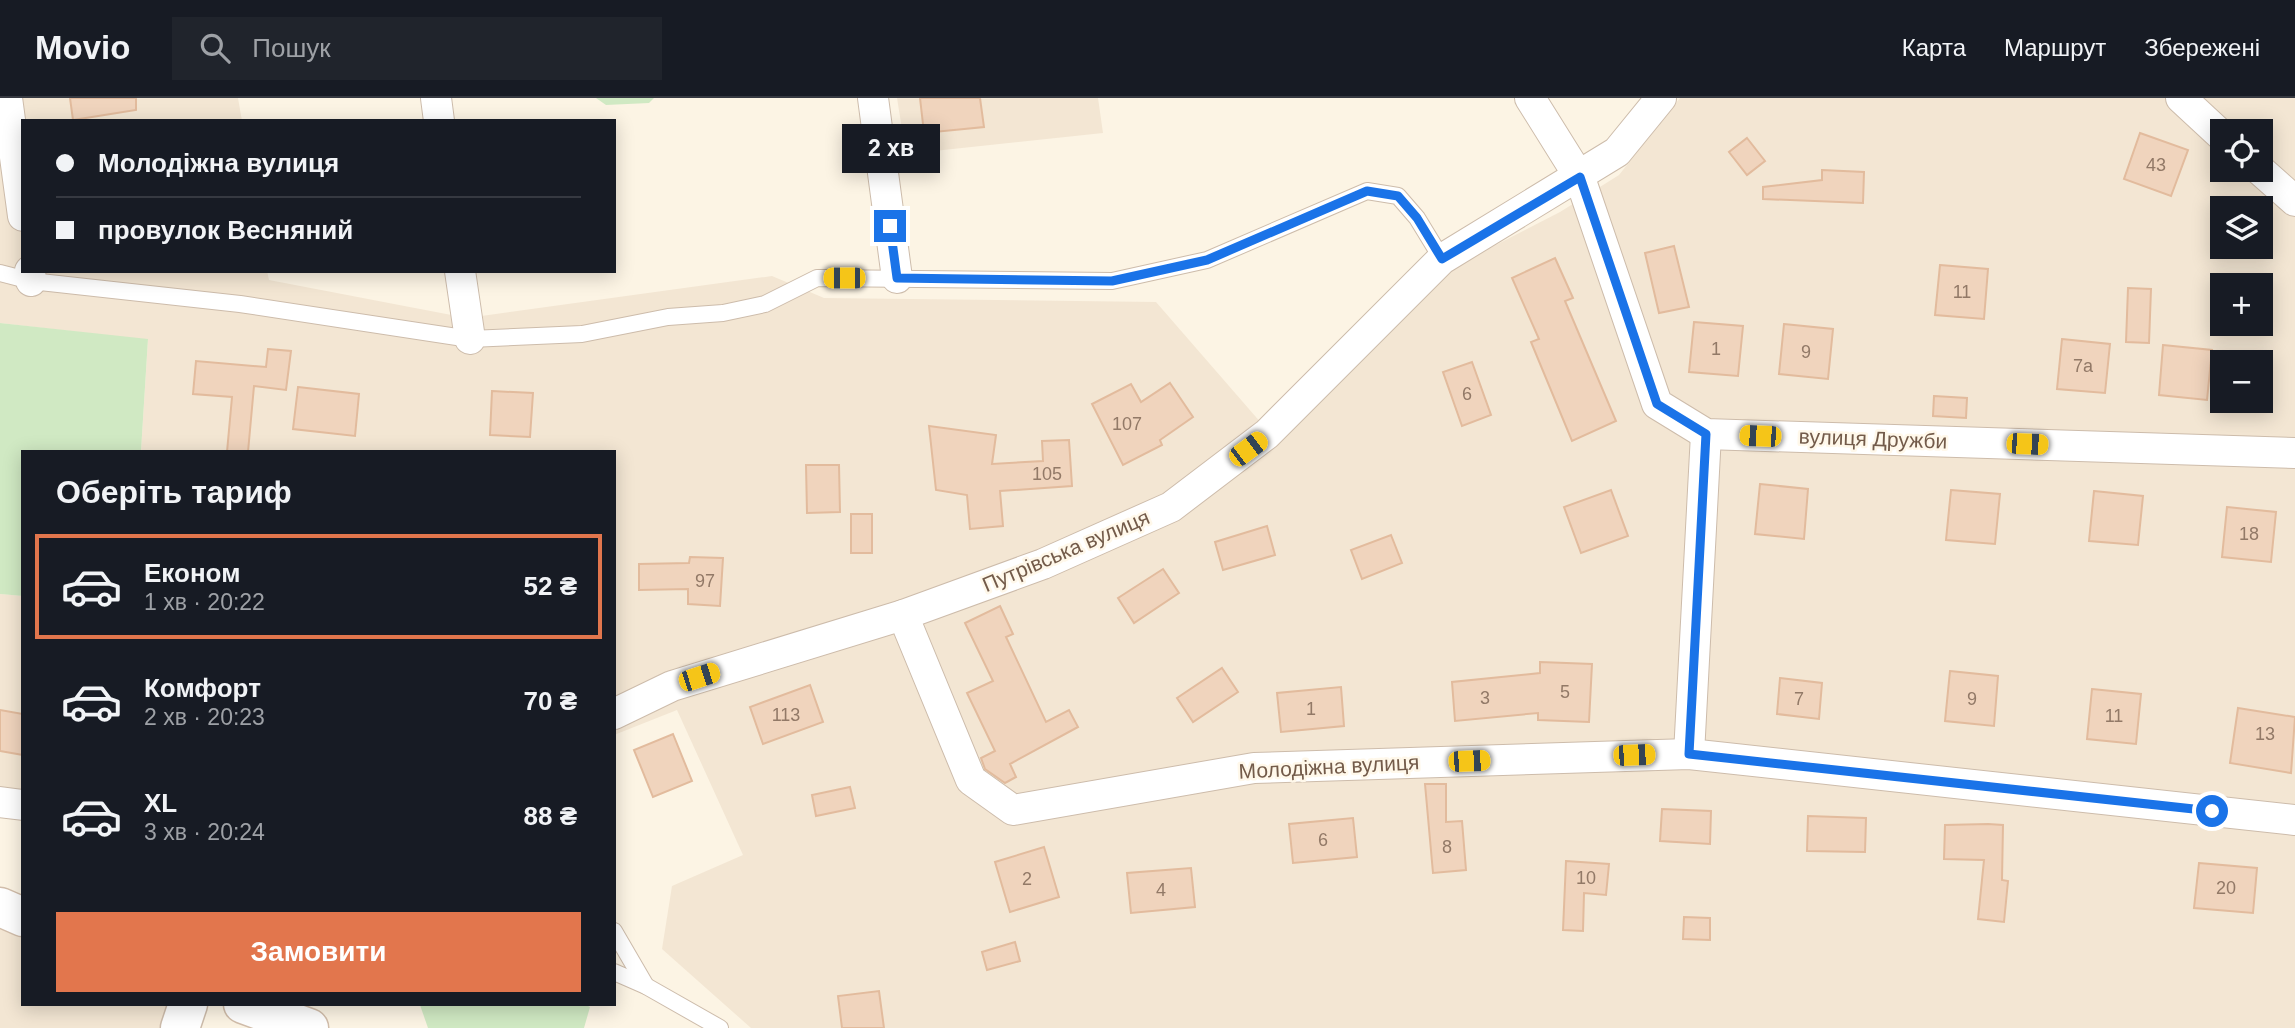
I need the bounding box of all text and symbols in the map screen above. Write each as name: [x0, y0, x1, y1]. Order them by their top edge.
search box: [172, 17, 662, 80]
text: Movio: [35, 29, 130, 66]
icon: search: [196, 29, 234, 67]
text: Пошук: [252, 33, 331, 63]
text: Карта: [1902, 34, 1966, 61]
text: Маршрут: [2004, 34, 2106, 61]
text: Збережені: [2144, 34, 2260, 61]
map controls: [2210, 119, 2273, 413]
button: locate: [2210, 119, 2273, 182]
callout: 2 хв: [841, 124, 939, 174]
text: 2 хв: [868, 135, 914, 161]
text: Молодіжна вулиця: [98, 148, 339, 178]
house number: 43: [2146, 155, 2166, 175]
button: layers: [2210, 196, 2273, 259]
route end: [874, 210, 906, 242]
text: провулок Весняний: [98, 215, 353, 245]
car: [824, 268, 866, 289]
button: +: [2210, 273, 2273, 336]
house number: 11: [1953, 282, 1971, 302]
house number: 1: [1711, 339, 1721, 359]
house number: 9: [1801, 342, 1811, 362]
button: −: [2210, 350, 2273, 413]
house number: 7а: [2073, 356, 2094, 376]
house number: 6: [1462, 384, 1472, 404]
house number: 107: [1112, 414, 1142, 434]
street label: вулиця Дружби: [1798, 424, 1948, 453]
car: [1739, 425, 1782, 447]
car: [1225, 428, 1272, 470]
car: [2006, 433, 2049, 455]
house number: 105: [1032, 464, 1062, 484]
text: Оберіть тариф: [56, 474, 292, 510]
street label: Путрівська вулиця: [979, 505, 1153, 596]
house number: 18: [2239, 524, 2259, 544]
icon: car: [60, 555, 123, 618]
text: Економ: [144, 558, 240, 588]
text: 52 ₴: [524, 571, 577, 601]
house number: 97: [695, 571, 715, 591]
text: 1 хв · 20:22: [144, 589, 265, 615]
car: [676, 661, 723, 693]
icon: car: [60, 670, 123, 733]
text: Комфорт: [144, 673, 261, 703]
house number: 5: [1560, 682, 1570, 702]
text: 70 ₴: [524, 686, 577, 716]
house number: 3: [1480, 688, 1490, 708]
house number: 7: [1794, 689, 1804, 709]
house number: 9: [1967, 689, 1977, 709]
house number: 1: [1306, 699, 1316, 719]
text: 2 хв · 20:23: [144, 704, 265, 730]
house number: 113: [772, 705, 800, 725]
house number: 11: [2105, 706, 2123, 726]
house number: 13: [2255, 724, 2275, 744]
car: [1613, 744, 1656, 766]
street label: Молодіжна вулиця: [1238, 750, 1420, 783]
car: [1448, 750, 1491, 772]
icon: car: [60, 785, 123, 848]
text: XL: [144, 788, 177, 818]
route start: [2196, 795, 2228, 827]
text: 88 ₴: [524, 801, 577, 831]
text: 3 хв · 20:24: [144, 819, 265, 845]
house number: 6: [1318, 830, 1328, 850]
house number: 8: [1442, 837, 1452, 857]
house number: 10: [1576, 868, 1596, 888]
house number: 2: [1022, 869, 1032, 889]
house number: 20: [2216, 878, 2236, 898]
house number: 4: [1156, 880, 1166, 900]
button: Замовити: [56, 912, 581, 992]

